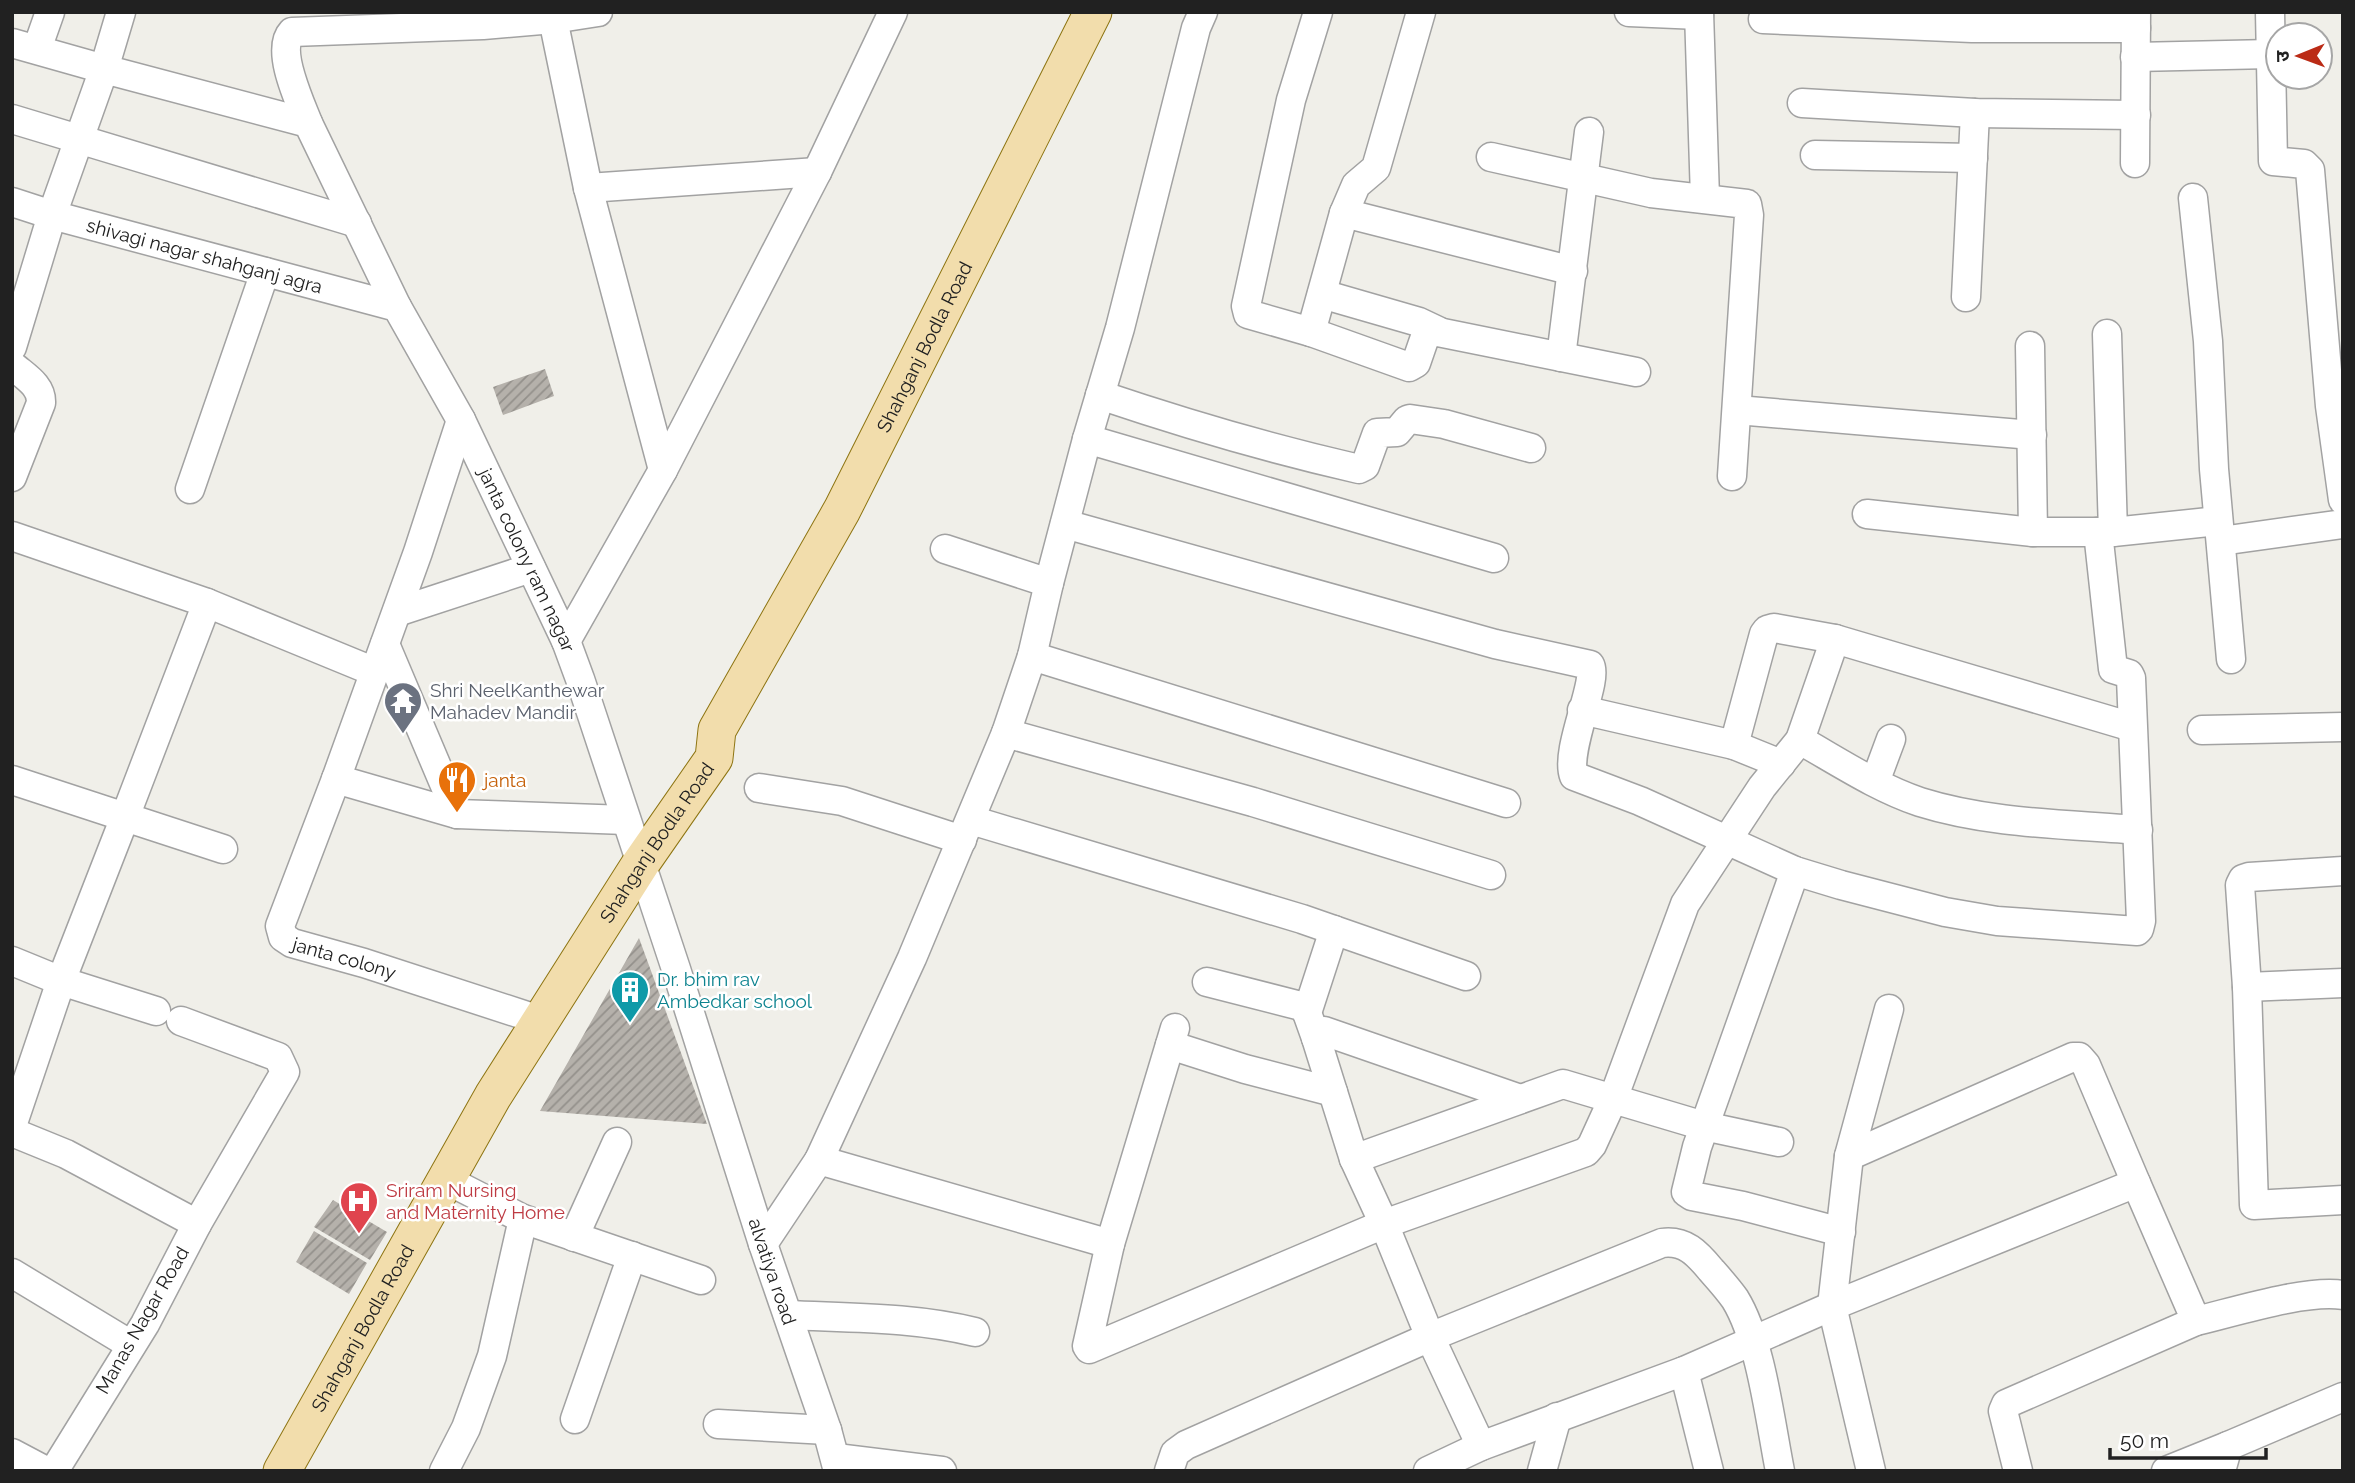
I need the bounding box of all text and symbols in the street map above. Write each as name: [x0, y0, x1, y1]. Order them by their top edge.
north arrow: [2264, 21, 2334, 91]
text: उ: [2271, 50, 2293, 62]
street label: shivagi nagar shahganj agra: [84, 214, 325, 298]
street label: Shahganj Bodla Road: [872, 258, 976, 436]
street label: janta colony ram nagar: [473, 462, 580, 655]
place label: Shri NeelKanthewar Mahadev Mandir: [430, 679, 605, 723]
temple icon: Shri NeelKanthewar Mahadev Mandir: [382, 680, 424, 735]
street label: Shahganj Bodla Road: [595, 758, 718, 927]
restaurant icon: janta: [436, 759, 478, 814]
place label: janta: [481, 769, 526, 791]
street label: janta colony: [287, 932, 399, 984]
place label: Dr. bhim rav Ambedkar school: [657, 968, 813, 1012]
building icon: Dr. bhim rav Ambedkar school: [609, 969, 651, 1024]
place label: Sriram Nursing and Maternity Home: [386, 1179, 565, 1223]
hospital icon: Sriram Nursing and Maternity Home: [338, 1180, 380, 1235]
street label: alvatiya road: [744, 1215, 801, 1327]
street label: Shahganj Bodla Road: [307, 1241, 418, 1415]
street label: Manas Nagar Road: [91, 1243, 193, 1397]
scale bar: [2110, 1416, 2266, 1460]
text: 50 m: [2120, 1428, 2169, 1453]

